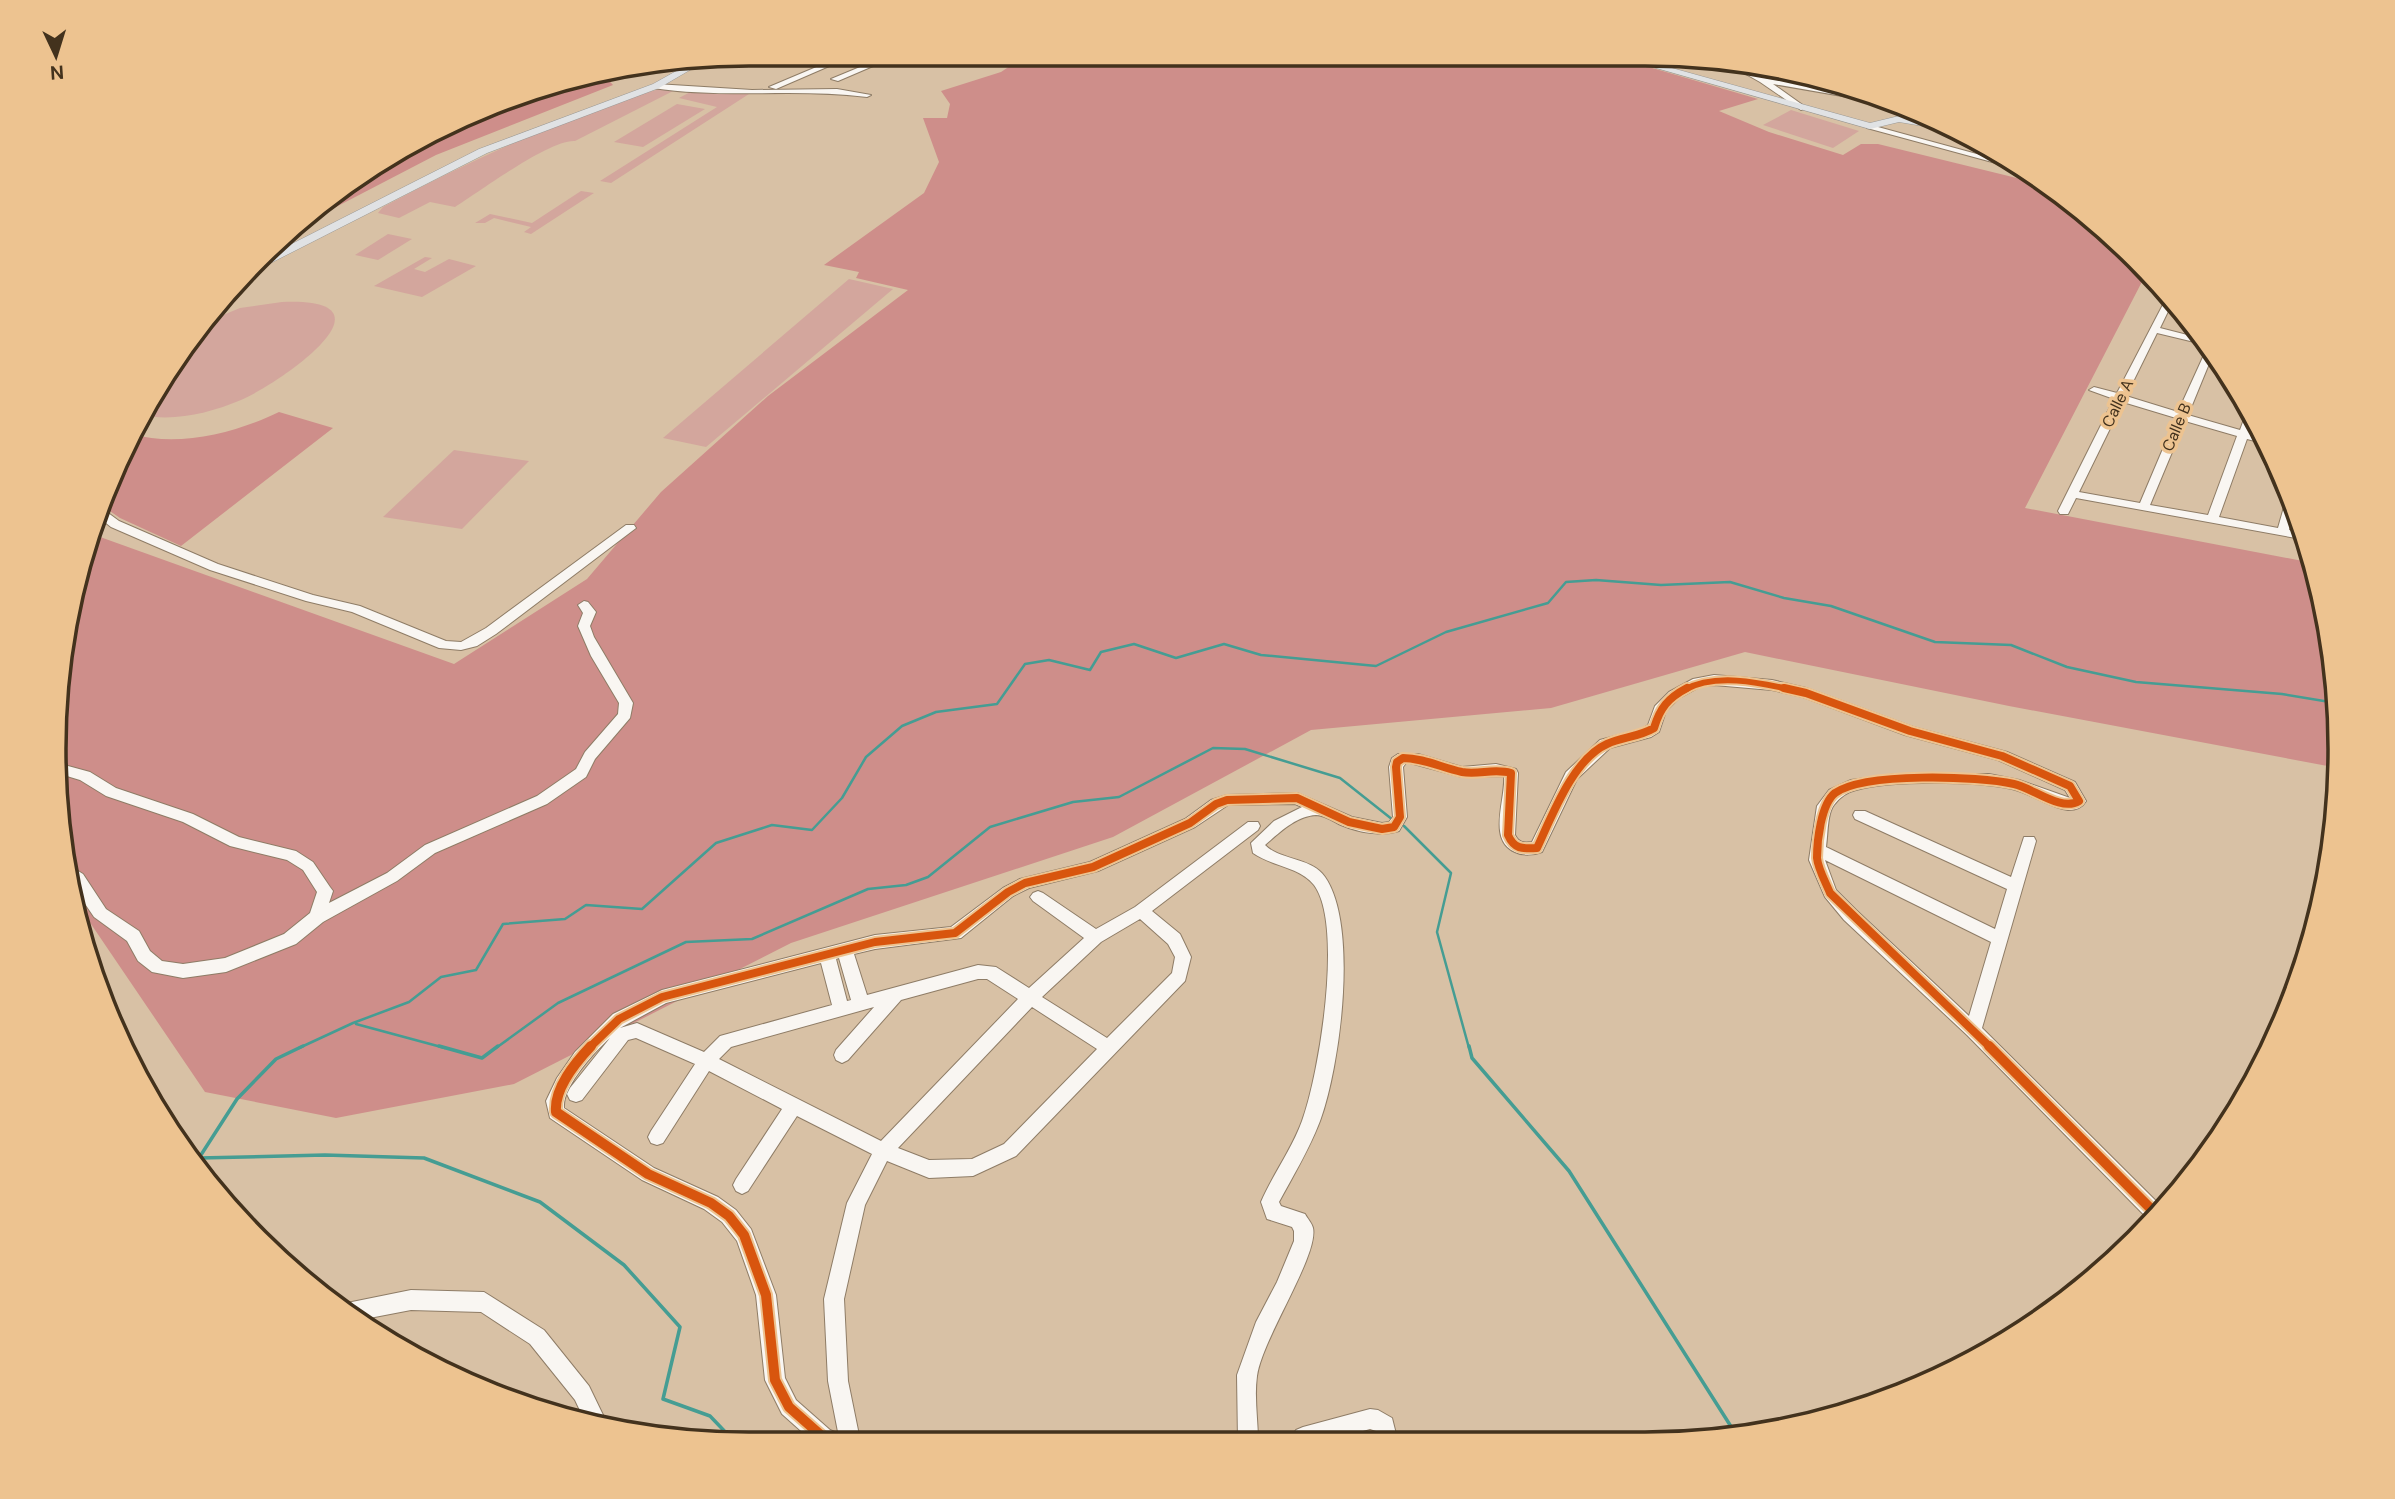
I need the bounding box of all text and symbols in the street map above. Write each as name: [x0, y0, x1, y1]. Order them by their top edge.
north arrow: [21, 21, 91, 91]
text: N: [49, 60, 65, 85]
street label: Calle A: [2097, 375, 2138, 431]
street label: Calle B: [2157, 400, 2196, 454]

